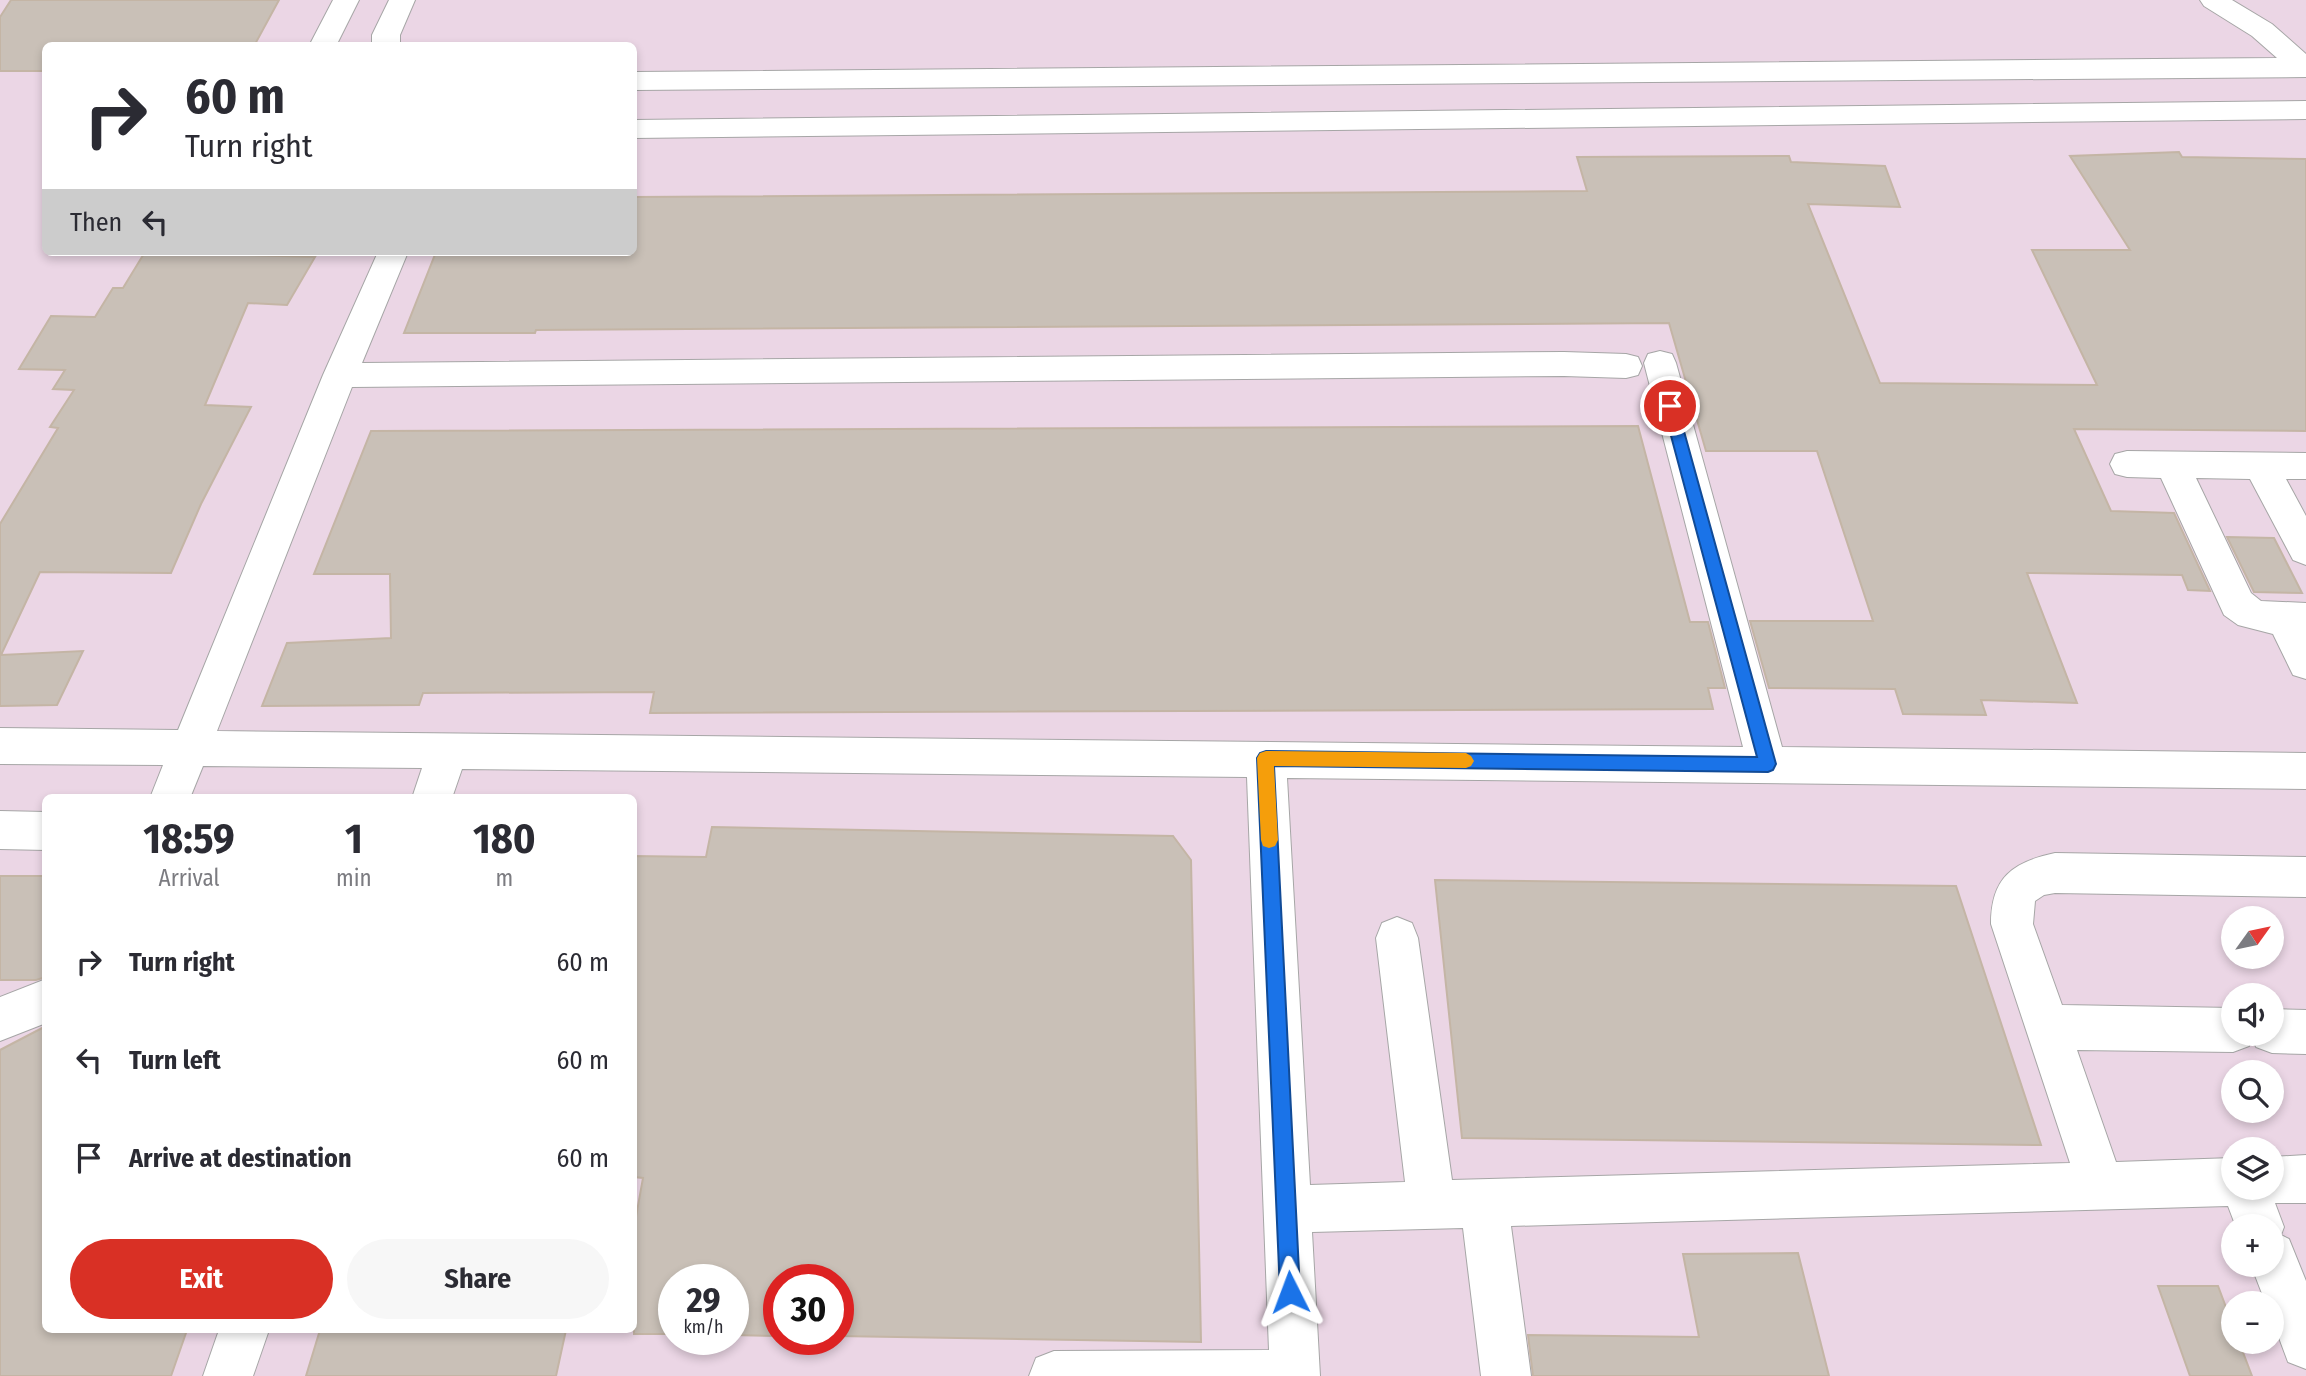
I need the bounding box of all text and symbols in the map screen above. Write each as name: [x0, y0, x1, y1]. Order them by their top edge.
text: 60 m: [185, 67, 285, 126]
icon: right: [70, 70, 161, 161]
text: Turn right: [185, 127, 312, 165]
icon: left: [136, 203, 174, 241]
text: Then: [70, 207, 122, 238]
pin: [1640, 376, 1700, 436]
icon: arrive: [1651, 387, 1689, 425]
text: 18:59: [143, 814, 235, 864]
text: 1: [345, 814, 363, 864]
text: 180: [473, 814, 536, 864]
text: Arrival: [159, 864, 220, 892]
text: min: [336, 864, 372, 892]
text: m: [495, 864, 513, 892]
north arrow: [2221, 906, 2284, 970]
map controls: [2221, 906, 2284, 1354]
icon: right: [70, 943, 108, 981]
text: Turn right: [129, 947, 235, 978]
text: 60 m: [556, 947, 609, 978]
button: sound: [2221, 983, 2284, 1046]
icon: left: [70, 1041, 108, 1079]
text: Turn left: [129, 1045, 221, 1076]
text: 60 m: [556, 1045, 609, 1076]
button: search: [2221, 1060, 2284, 1123]
button: layers: [2221, 1137, 2284, 1200]
icon: arrive: [70, 1139, 108, 1177]
text: Arrive at destination: [129, 1143, 352, 1174]
text: 60 m: [556, 1143, 609, 1174]
button: +: [2221, 1214, 2284, 1277]
button: Exit: [70, 1239, 333, 1319]
button: Share: [347, 1239, 609, 1319]
position arrow: [1253, 1255, 1327, 1329]
speed limit sign: 30: [763, 1264, 854, 1355]
text: 29: [686, 1279, 721, 1321]
button: −: [2221, 1291, 2284, 1354]
text: km/h: [683, 1316, 724, 1338]

